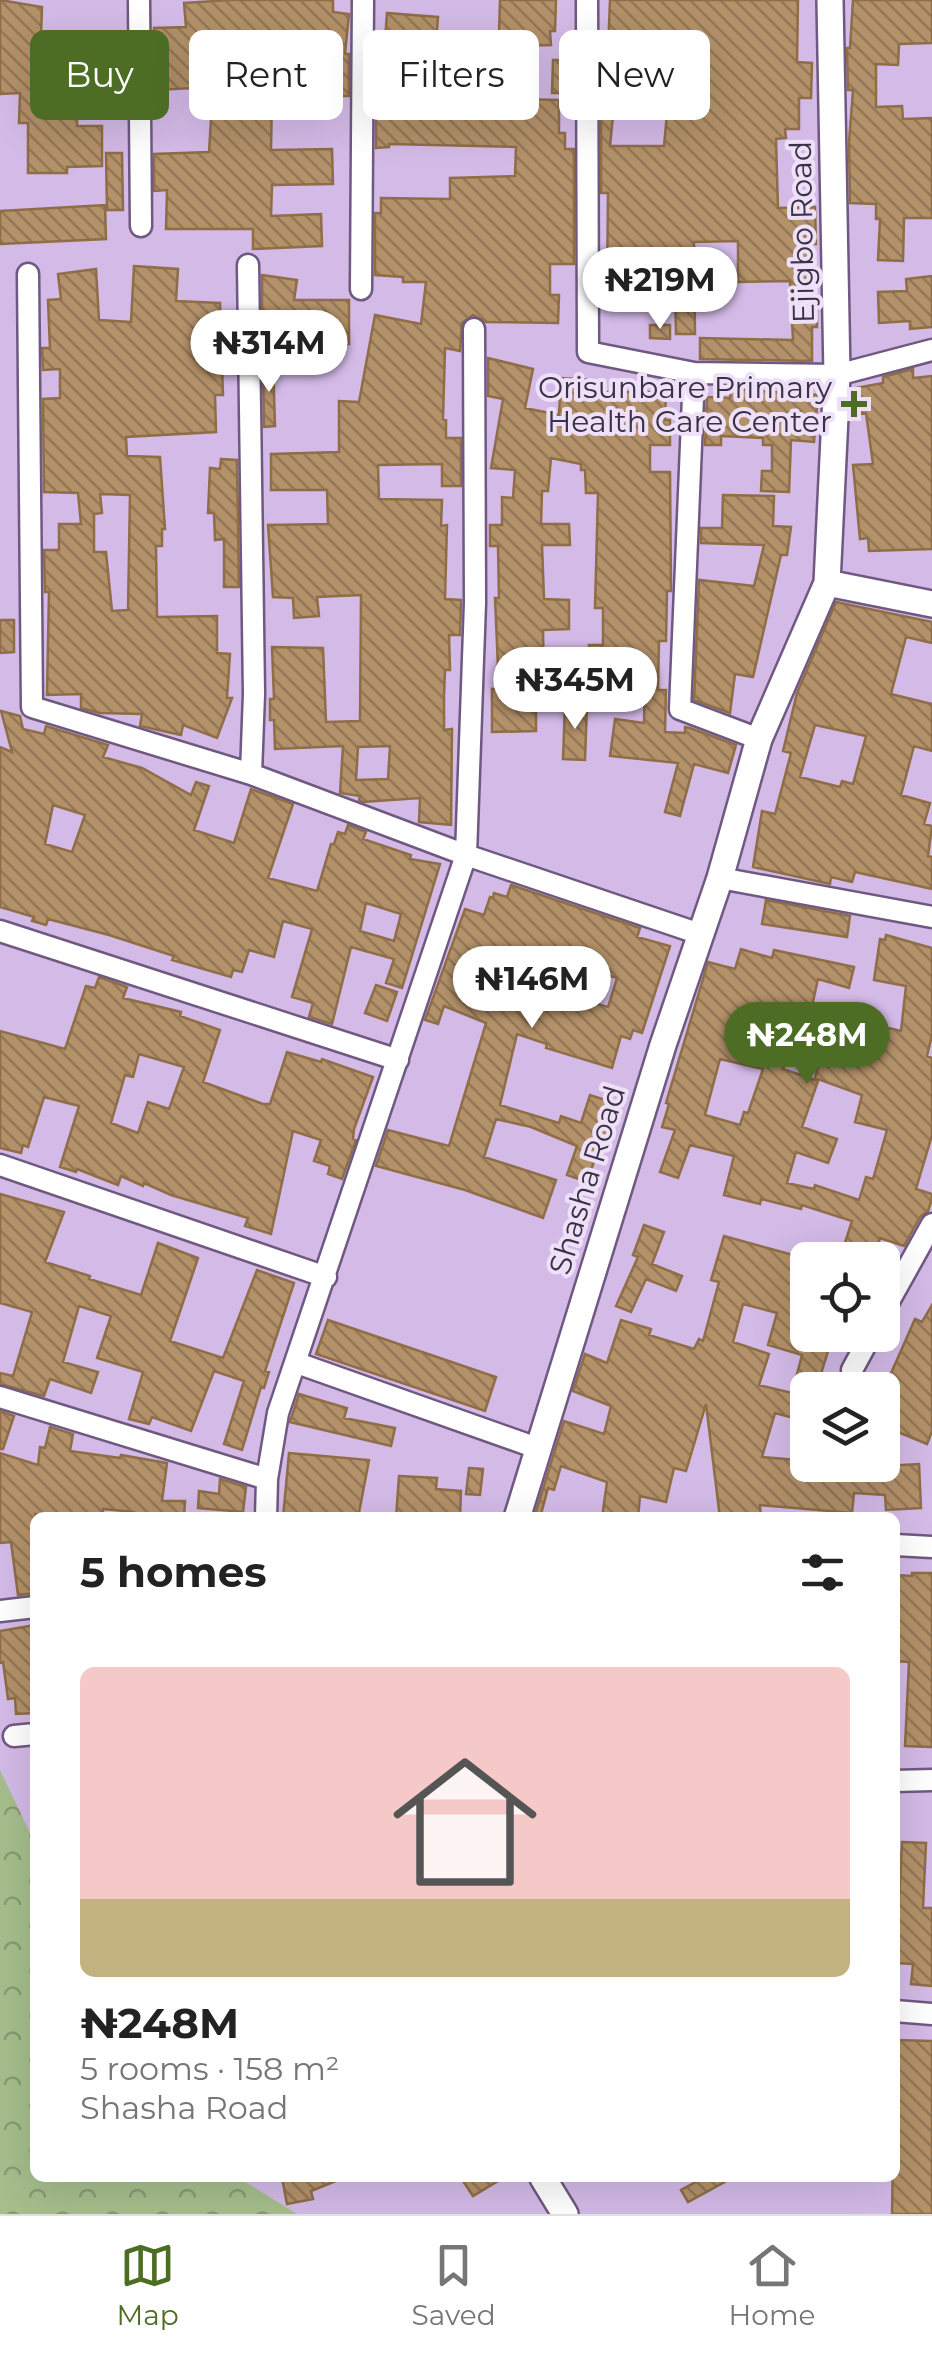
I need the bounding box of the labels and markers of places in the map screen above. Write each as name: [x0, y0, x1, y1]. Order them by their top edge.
pin: ₦219M: [590, 247, 730, 332]
pin: ₦314M: [199, 310, 339, 395]
place label: Orisunbare Primary Health Care Center: [538, 369, 833, 440]
marker: Orisunbare Primary Health Care Center: [841, 391, 867, 417]
pin: ₦345M: [505, 647, 645, 732]
pin: ₦146M: [462, 946, 602, 1031]
pin: ₦248M: [737, 1002, 877, 1087]

